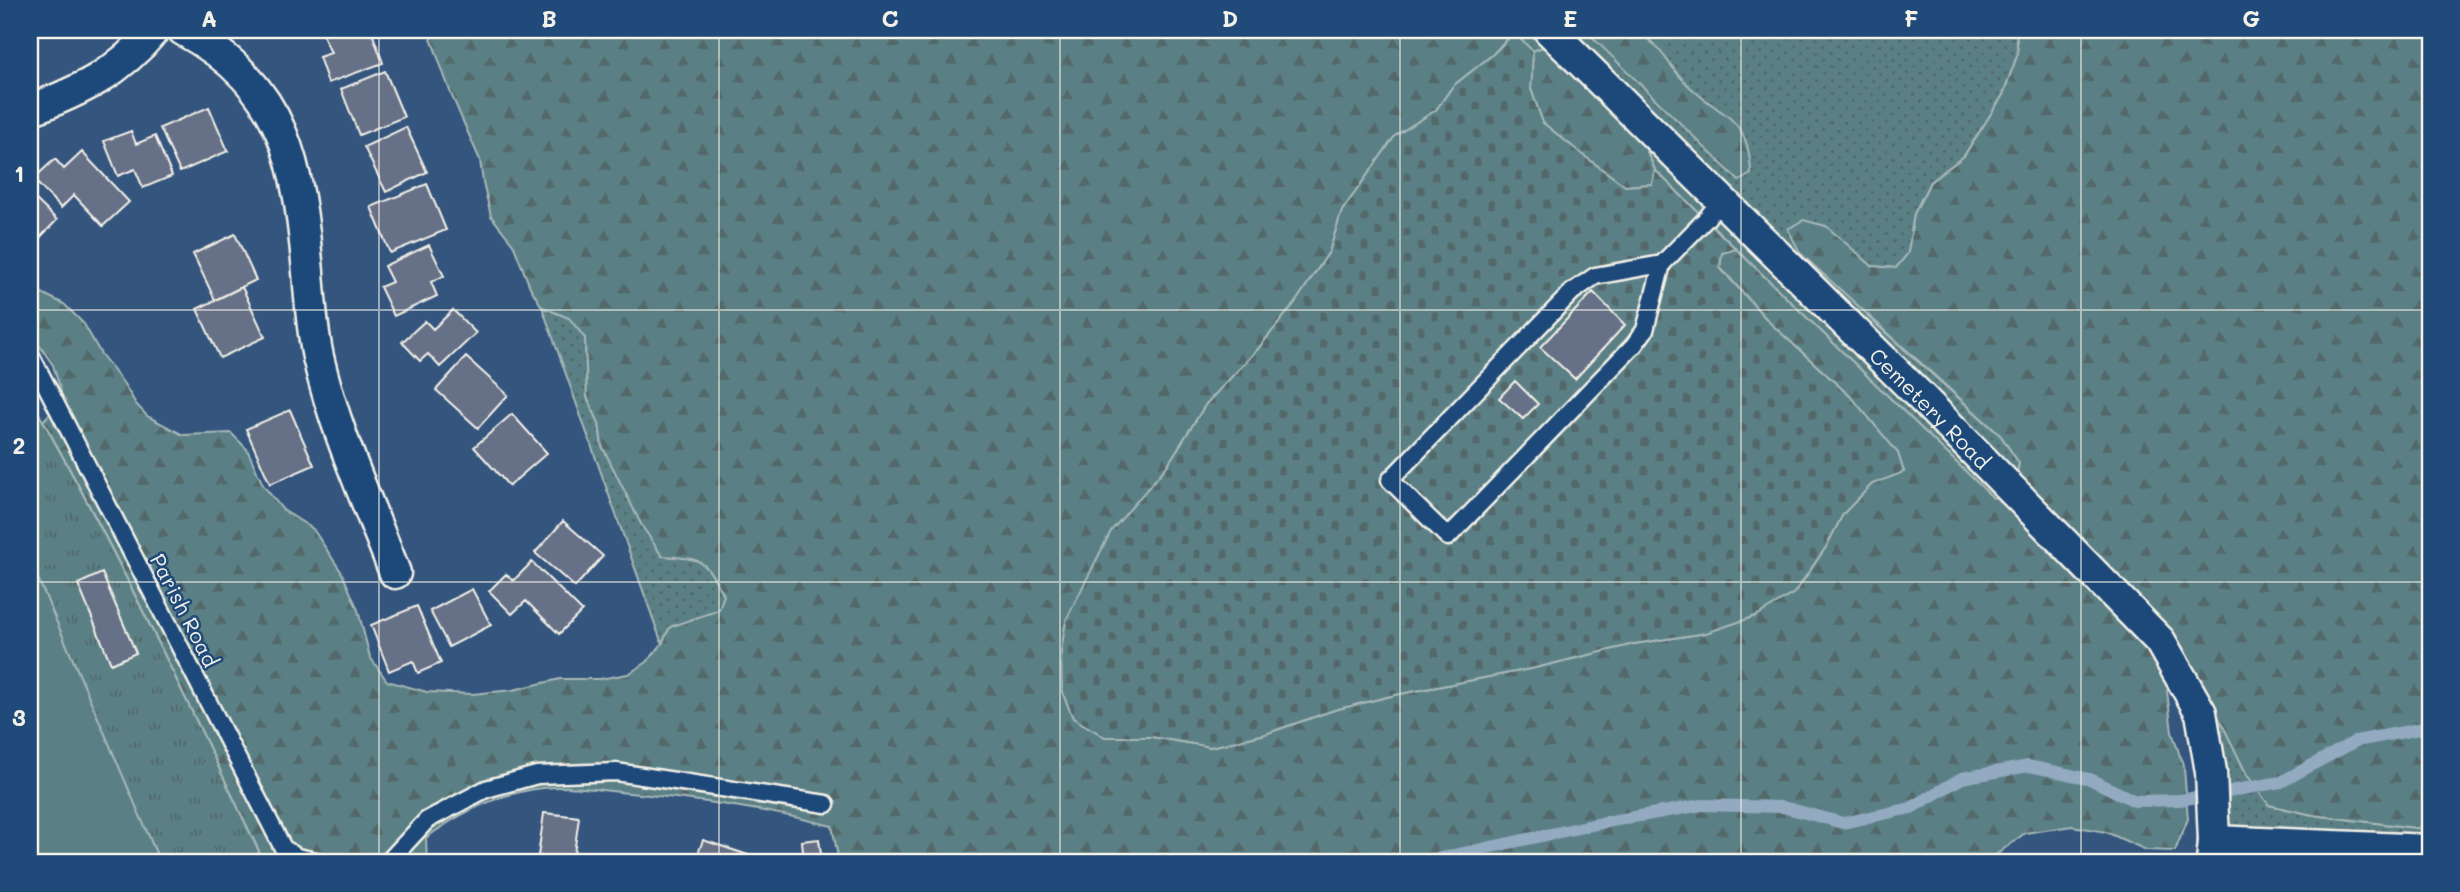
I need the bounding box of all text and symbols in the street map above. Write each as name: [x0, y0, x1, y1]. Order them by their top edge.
text: A: [201, 3, 217, 33]
text: B: [541, 3, 557, 33]
text: C: [881, 3, 899, 33]
text: D: [1222, 3, 1238, 33]
text: E: [1563, 3, 1577, 33]
text: F: [1904, 3, 1918, 33]
text: G: [2242, 3, 2260, 33]
text: 1: [14, 158, 24, 188]
street label: Cemetery Road: [1865, 341, 1997, 474]
text: 2: [13, 430, 25, 460]
street label: Parish Road: [145, 549, 225, 671]
text: 3: [12, 702, 26, 732]

